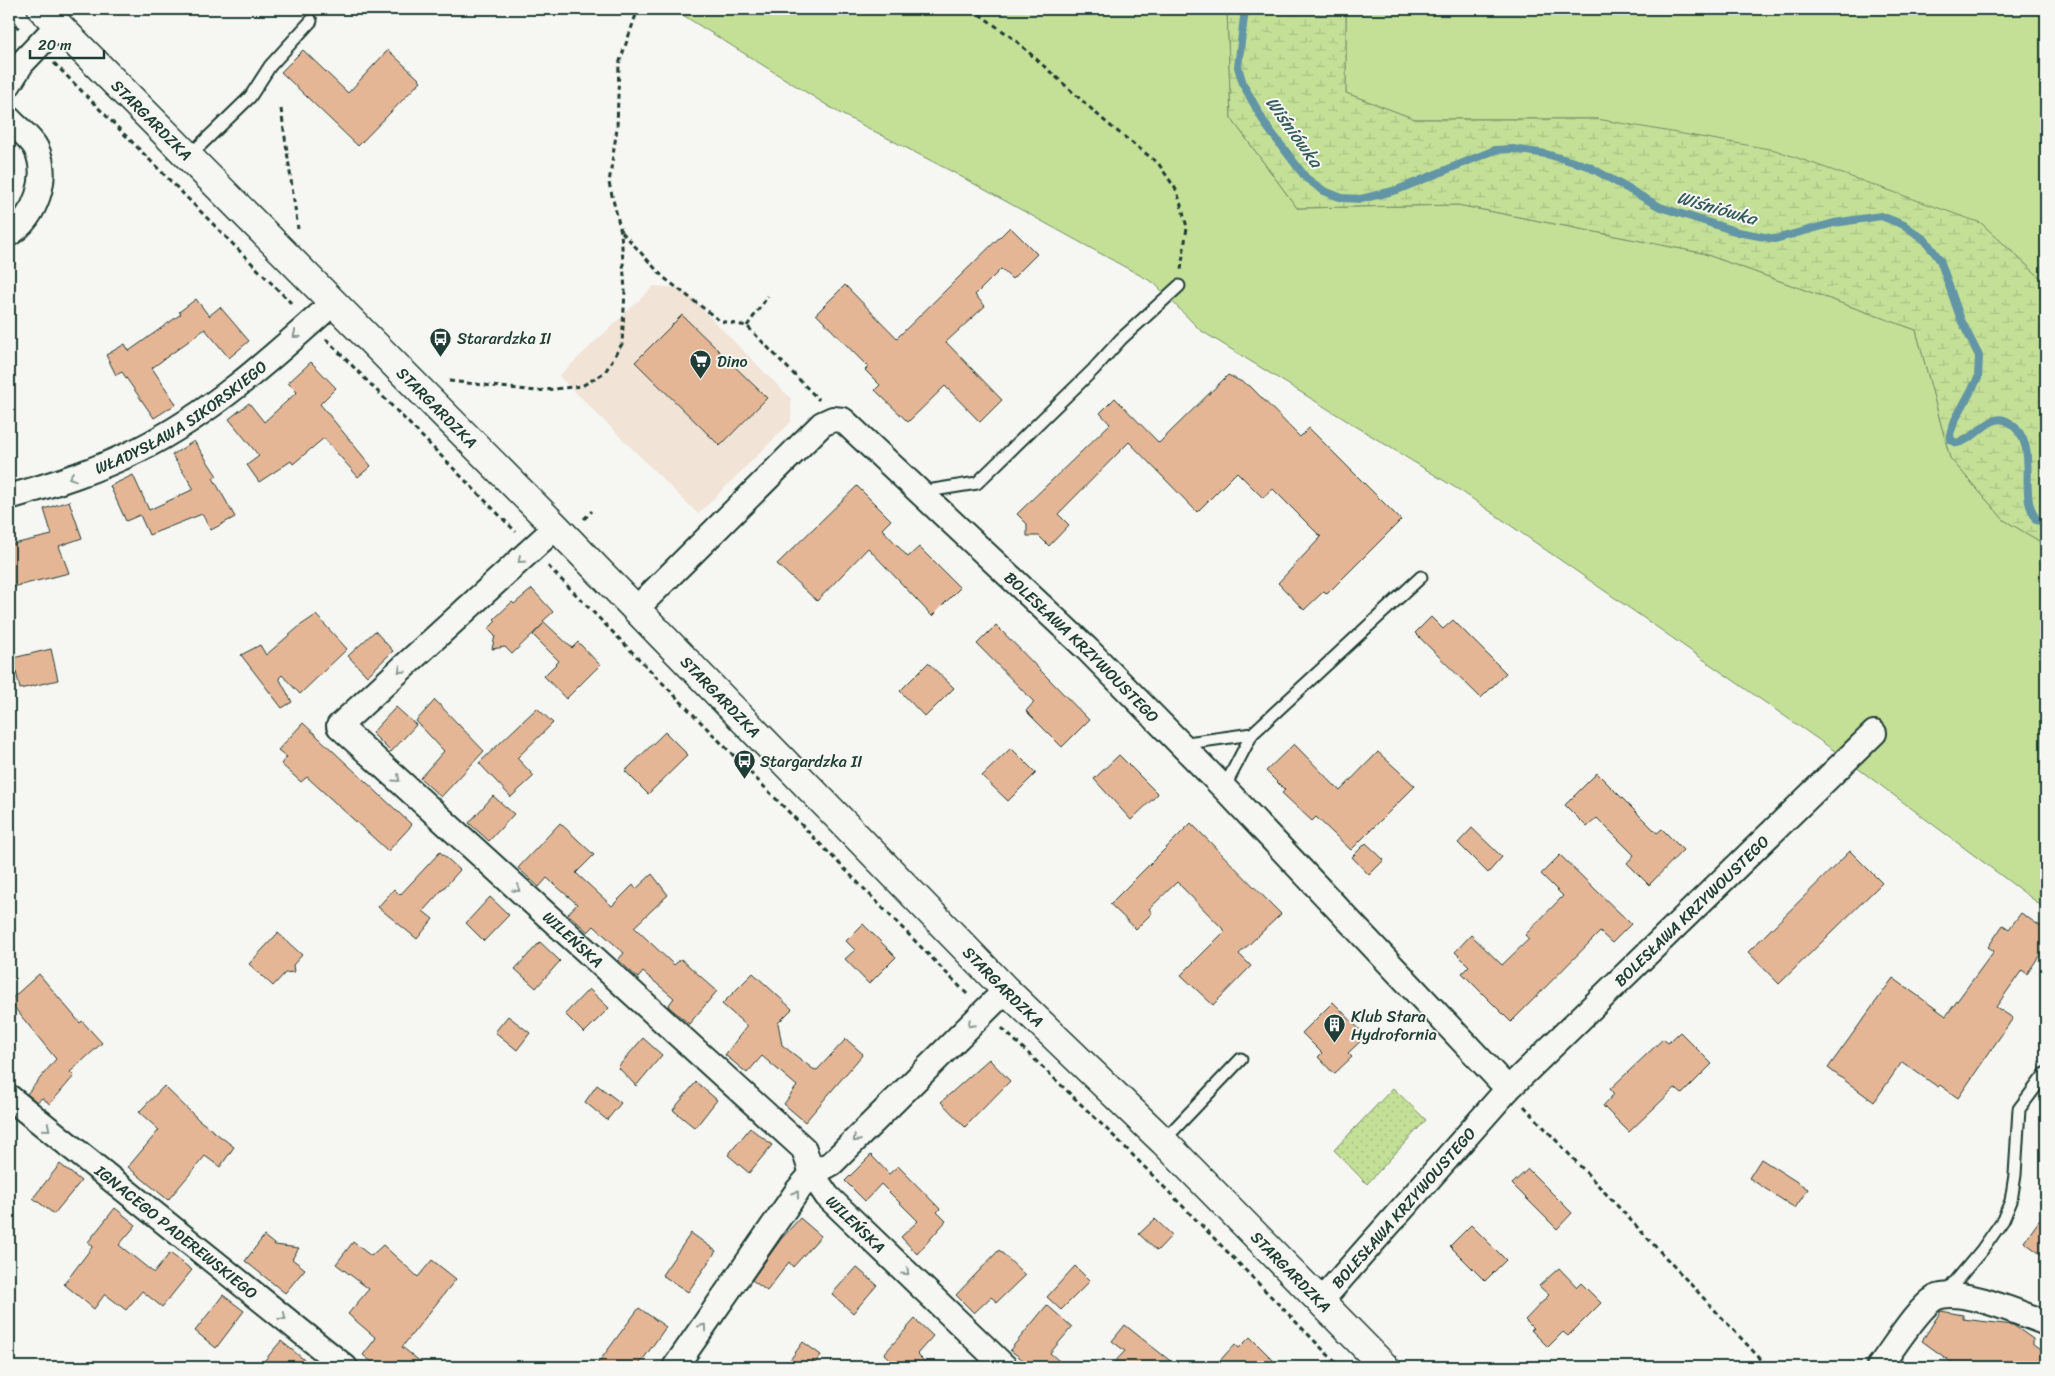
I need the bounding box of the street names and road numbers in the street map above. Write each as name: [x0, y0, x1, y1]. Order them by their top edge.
street label: STARGARDZKA: [104, 72, 199, 168]
street label: WŁADYSŁAWA SIKORSKIEGO: [90, 353, 274, 483]
street label: STARGARDZKA: [389, 360, 484, 455]
street label: BOLESŁAWA KRZYWOUSTEGO: [997, 564, 1166, 730]
street label: STARGARDZKA: [673, 649, 768, 745]
street label: BOLESŁAWA KRZYWOUSTEGO: [1607, 828, 1776, 994]
street label: WILEŃSKA: [535, 904, 610, 975]
street label: STARGARDZKA: [955, 939, 1051, 1035]
street label: BOLESŁAWA KRZYWOUSTEGO: [1324, 1120, 1483, 1295]
street label: IGNACEGO PADEREWSKIEGO: [87, 1157, 264, 1307]
street label: WILEŃSKA: [819, 1188, 893, 1260]
street label: STARGARDZKA: [1243, 1224, 1338, 1320]

